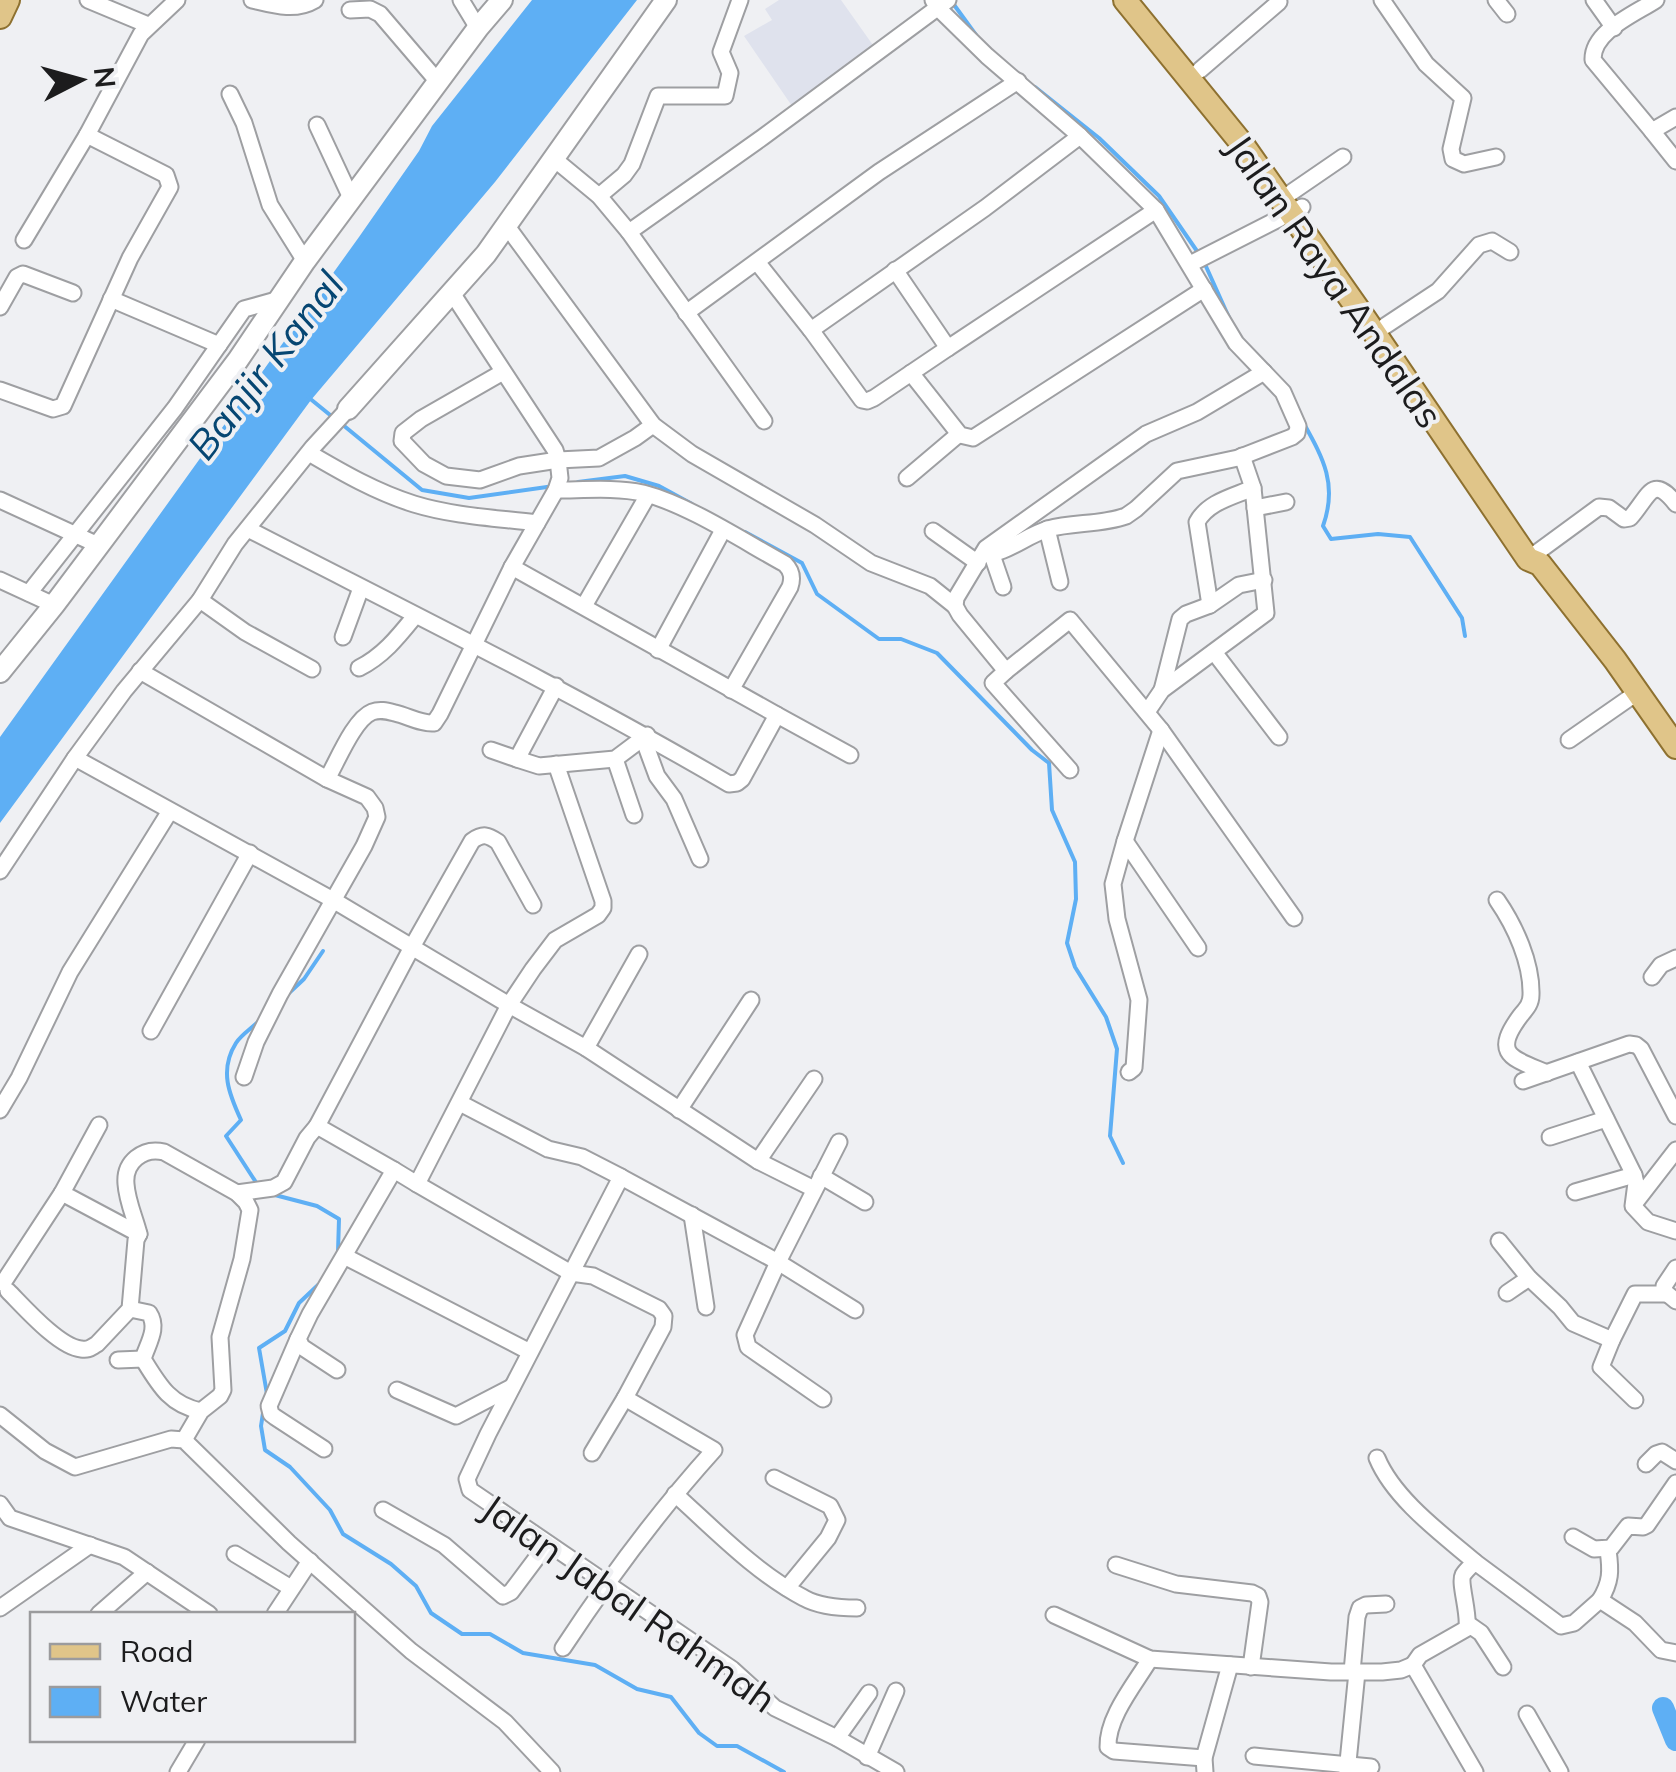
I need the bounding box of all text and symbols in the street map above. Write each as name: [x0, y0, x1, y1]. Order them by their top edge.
north arrow: [30, 30, 130, 130]
text: N: [87, 65, 124, 90]
street label: Jalan Raya Andalas: [1216, 125, 1454, 437]
water label: Banjir Kanal: [176, 261, 354, 469]
street label: Jalan Jabal Rahmah: [472, 1483, 786, 1723]
legend: [30, 1612, 355, 1742]
text: Road: [120, 1632, 194, 1670]
text: Water: [120, 1682, 207, 1720]

